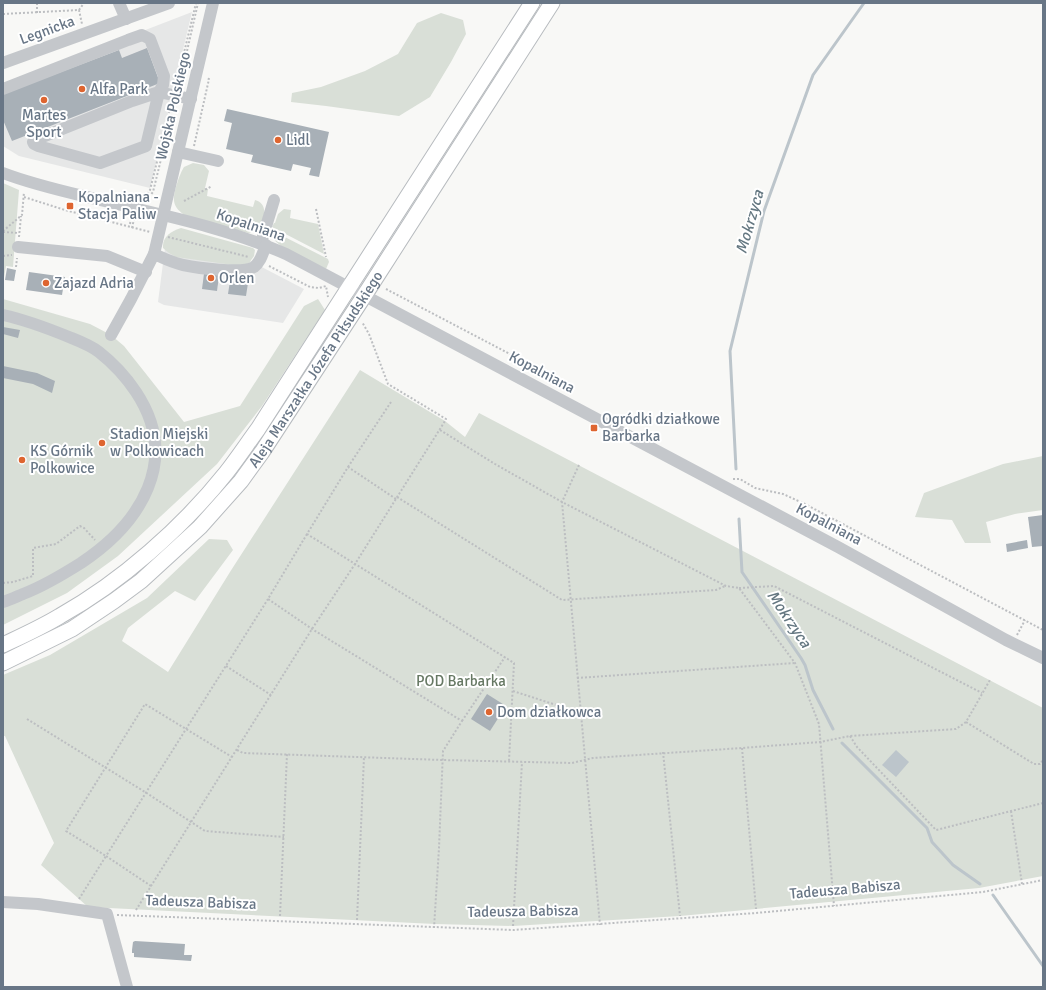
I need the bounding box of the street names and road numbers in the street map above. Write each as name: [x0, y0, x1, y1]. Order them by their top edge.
street label: Legnicka: [17, 12, 77, 48]
street label: Wojska Polskiego: [152, 50, 194, 162]
street label: Kopalniana: [214, 205, 288, 245]
street label: Aleja Marszałka Józefa Piłsudskiego: [245, 267, 387, 471]
street label: Kopalniana: [506, 347, 578, 397]
street label: Kopalniana: [793, 499, 865, 549]
street label: Tadeusza Babisza: [789, 875, 901, 903]
street label: Tadeusza Babisza: [145, 891, 257, 913]
street label: Tadeusza Babisza: [467, 901, 579, 921]

